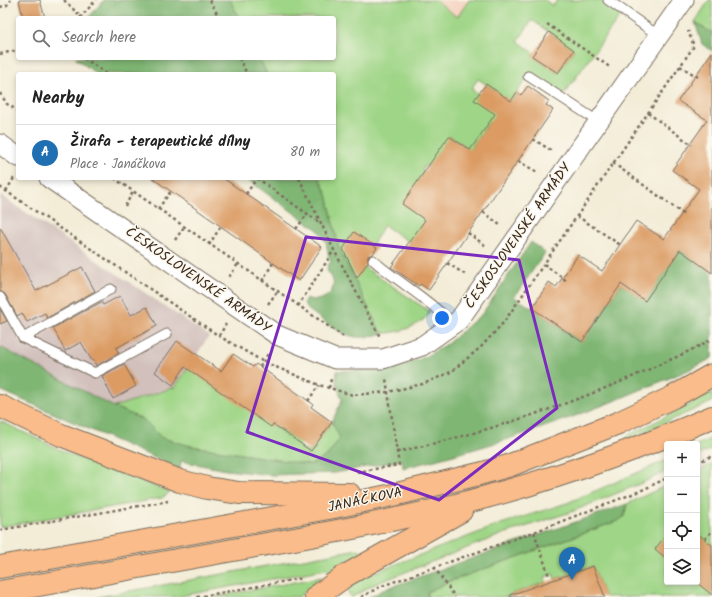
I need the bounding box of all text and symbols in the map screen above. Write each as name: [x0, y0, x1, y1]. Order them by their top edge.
search box: [16, 16, 336, 60]
text: Search here: [62, 26, 136, 50]
icon: search: [30, 27, 52, 49]
text: Nearby: [32, 85, 84, 112]
text: Žirafa - terapeutické dílny: [70, 130, 250, 154]
text: A: [41, 142, 49, 163]
text: 80 m: [290, 142, 320, 163]
text: Place · Janáčkova: [70, 154, 166, 175]
street label: ČESKOSLOVENSKÉ ARMÁDY: [459, 158, 577, 313]
street label: ČESKOSLOVENSKÉ ARMÁDY: [121, 221, 276, 339]
your location: [432, 308, 452, 328]
map controls: [664, 441, 700, 585]
button: +: [664, 441, 700, 477]
button: −: [664, 477, 700, 513]
street label: JANÁČKOVA: [326, 481, 404, 519]
button: locate: [664, 513, 700, 549]
pin: A: [559, 547, 585, 580]
button: layers: [664, 549, 700, 585]

